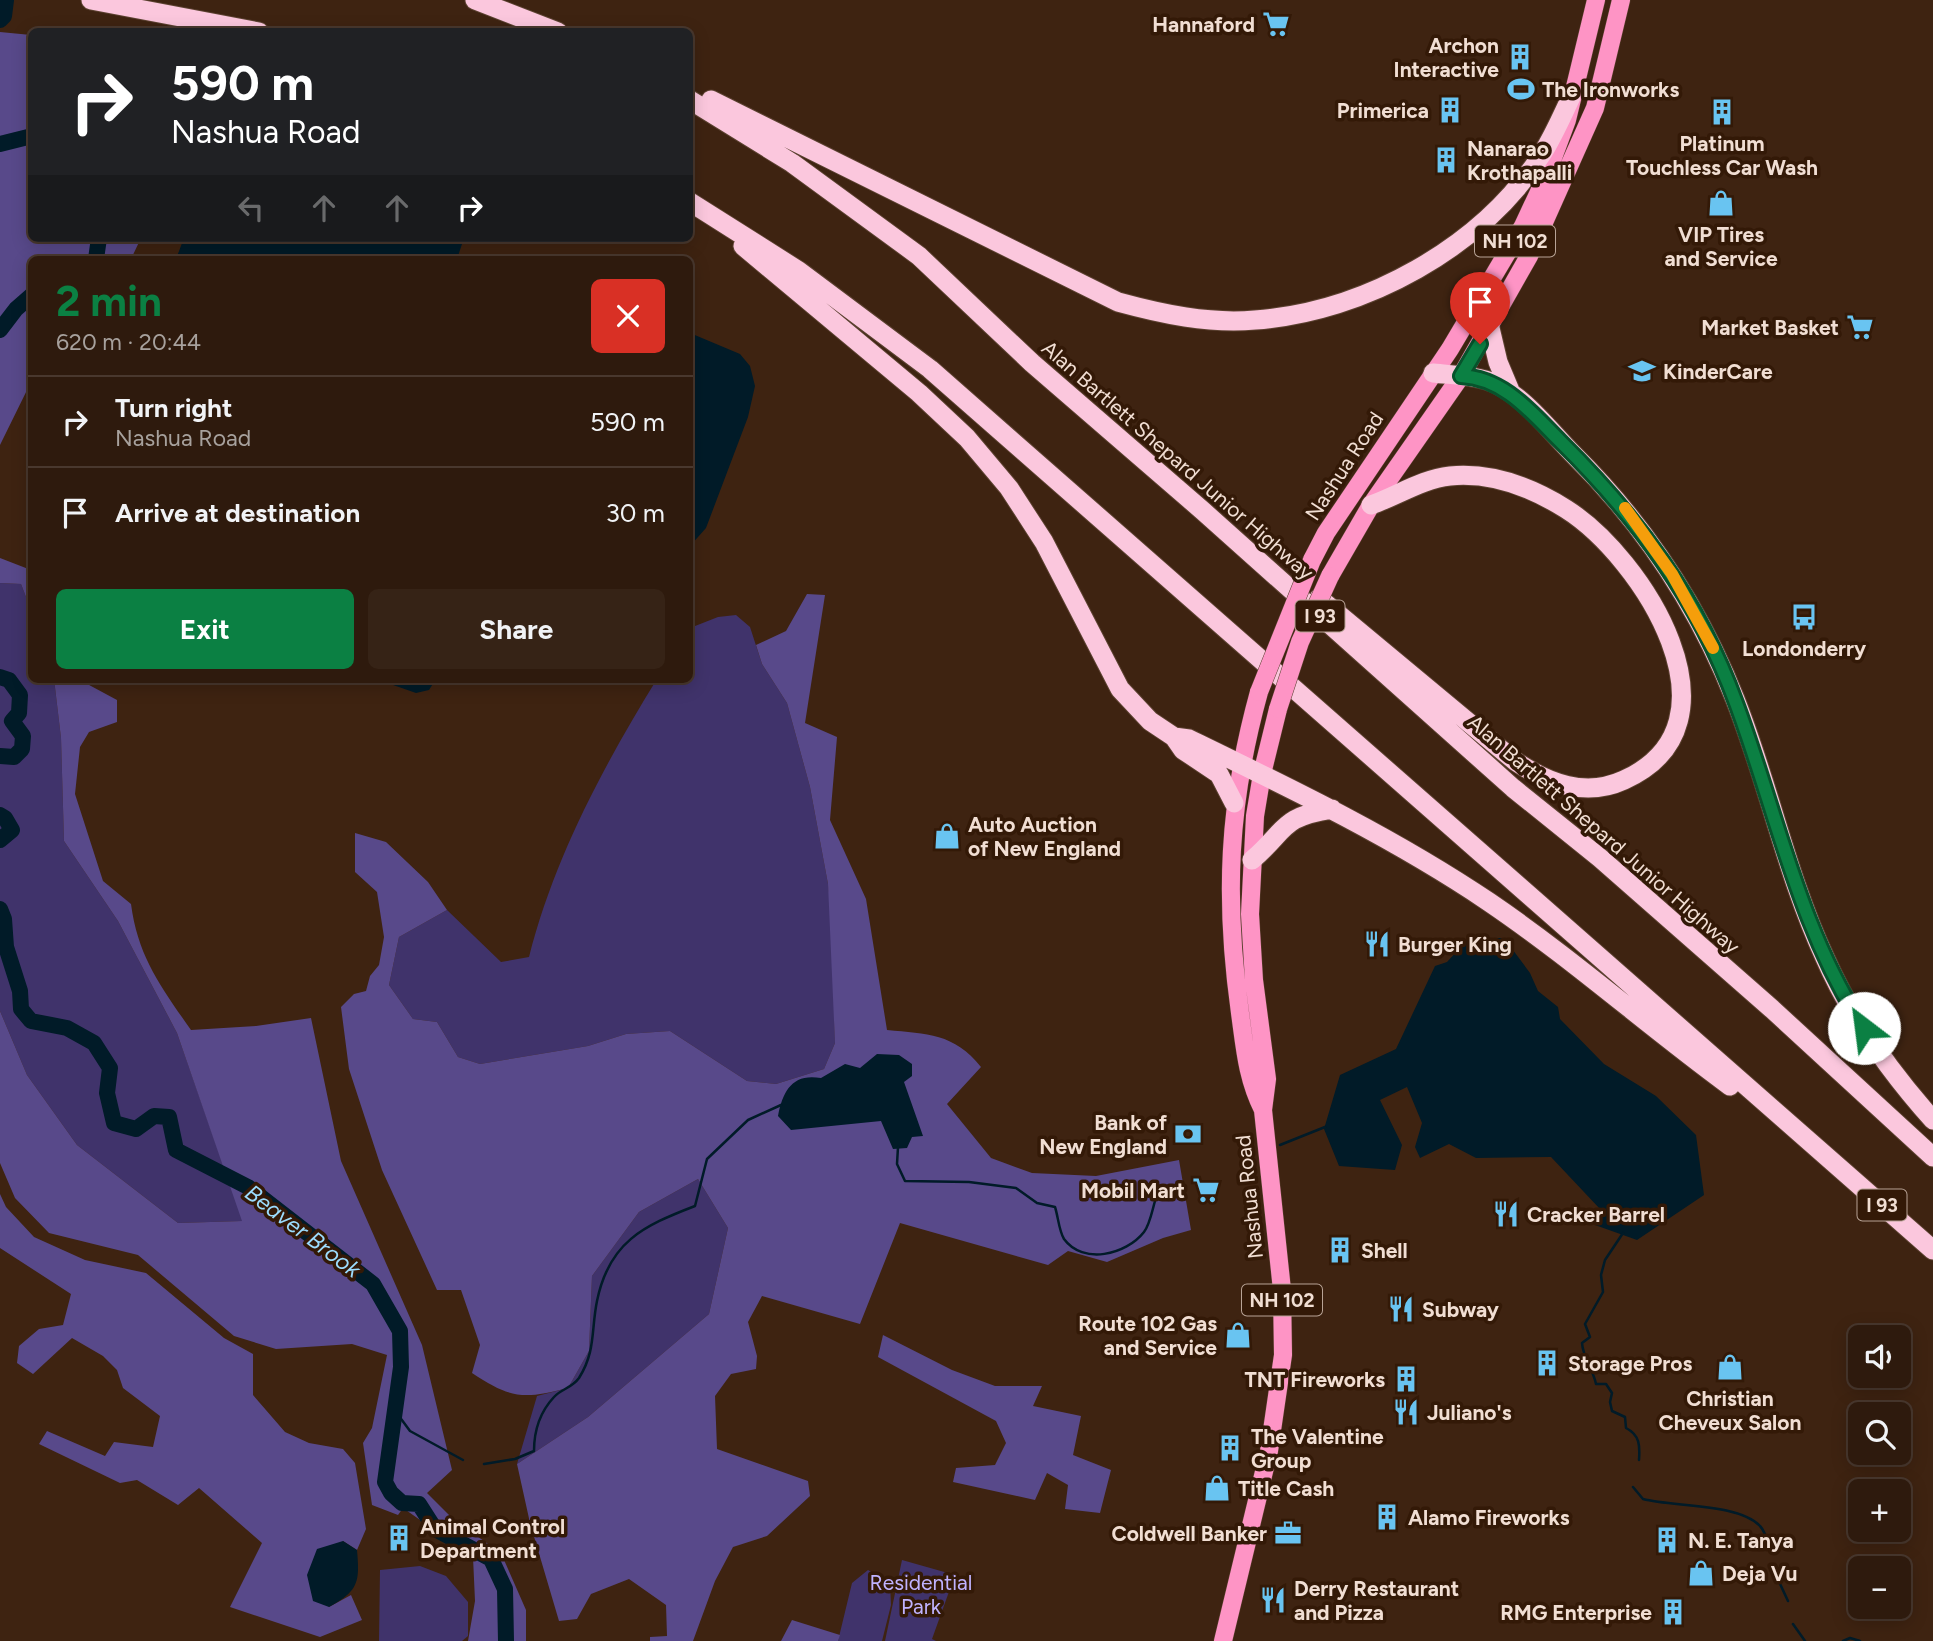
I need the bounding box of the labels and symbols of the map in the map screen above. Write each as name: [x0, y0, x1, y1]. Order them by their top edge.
supermarket icon: Hannaford: [1261, 9, 1291, 39]
place label: Hannaford: [1152, 12, 1255, 37]
place label: Archon Interactive: [1394, 33, 1499, 82]
building icon: Archon Interactive: [1505, 42, 1535, 72]
sports icon: The Ironworks: [1506, 74, 1536, 104]
place label: The Ironworks: [1542, 77, 1679, 102]
building icon: Primerica: [1435, 95, 1465, 125]
building icon: Platinum Touchless Car Wash: [1707, 97, 1737, 127]
place label: Primerica: [1337, 98, 1429, 123]
place label: Platinum Touchless Car Wash: [1626, 131, 1818, 180]
place label: Nanarao Krothapalli: [1467, 136, 1572, 185]
building icon: Nanarao Krothapalli: [1431, 145, 1461, 175]
shop icon: VIP Tires and Service: [1706, 188, 1736, 218]
place label: VIP Tires and Service: [1664, 222, 1778, 271]
road number: NH 102: [1475, 226, 1555, 256]
pin: [1450, 272, 1510, 344]
supermarket icon: Market Basket: [1845, 312, 1875, 342]
place label: Market Basket: [1701, 315, 1839, 340]
street label: Alan Bartlett Shepard Junior Highway: [1037, 335, 1319, 585]
school or university icon: KinderCare: [1627, 356, 1657, 386]
place label: KinderCare: [1663, 359, 1773, 384]
street label: Nashua Road: [1300, 407, 1388, 525]
road number: I 93: [1296, 600, 1344, 632]
bus stop icon: Londonderry: [1789, 602, 1819, 632]
place label: Londonderry: [1742, 636, 1867, 661]
street label: Alan Bartlett Shepard Junior Highway: [1463, 709, 1745, 959]
place label: Auto Auction of New England: [968, 812, 1121, 861]
shop icon: Auto Auction of New England: [932, 821, 962, 851]
restaurant icon: Burger King: [1362, 929, 1392, 959]
place label: Burger King: [1398, 932, 1512, 957]
position arrow: [1827, 991, 1901, 1065]
place label: Bank of New England: [1039, 1110, 1168, 1159]
bank icon: Bank of New England: [1173, 1119, 1203, 1149]
street label: Nashua Road: [1230, 1134, 1268, 1260]
supermarket icon: Mobil Mart: [1191, 1175, 1221, 1205]
water label: Beaver Brook: [240, 1178, 367, 1284]
place label: Mobil Mart: [1081, 1178, 1185, 1203]
road number: I 93: [1857, 1190, 1906, 1220]
restaurant icon: Cracker Barrel: [1491, 1199, 1521, 1229]
place label: Cracker Barrel: [1527, 1202, 1665, 1227]
building icon: Shell: [1325, 1235, 1355, 1265]
place label: Shell: [1361, 1238, 1408, 1263]
road number: NH 102: [1242, 1284, 1322, 1316]
restaurant icon: Subway: [1386, 1294, 1416, 1324]
place label: Subway: [1422, 1297, 1500, 1322]
place label: Route 102 Gas and Service: [1078, 1311, 1217, 1360]
shop icon: Route 102 Gas and Service: [1223, 1320, 1253, 1350]
building icon: Storage Pros: [1532, 1348, 1562, 1378]
place label: Storage Pros: [1568, 1351, 1692, 1376]
shop icon: Christian Cheveux Salon: [1715, 1352, 1745, 1382]
building icon: TNT Fireworks: [1391, 1364, 1421, 1394]
place label: TNT Fireworks: [1245, 1367, 1385, 1392]
place label: Christian Cheveux Salon: [1659, 1386, 1801, 1435]
restaurant icon: Juliano's: [1391, 1397, 1421, 1427]
place label: Juliano's: [1427, 1400, 1512, 1425]
place label: The Valentine Group: [1251, 1424, 1384, 1473]
building icon: The Valentine Group: [1215, 1433, 1245, 1463]
shop icon: Title Cash: [1202, 1473, 1232, 1503]
place label: Title Cash: [1238, 1476, 1334, 1501]
building icon: Alamo Fireworks: [1372, 1502, 1402, 1532]
place label: Alamo Fireworks: [1408, 1505, 1570, 1530]
place label: Animal Control Department: [420, 1514, 565, 1563]
office icon: Coldwell Banker: [1273, 1518, 1303, 1548]
place label: Coldwell Banker: [1111, 1521, 1267, 1546]
building icon: Animal Control Department: [384, 1523, 414, 1553]
building icon: N. E. Tanya: [1652, 1525, 1682, 1555]
place label: N. E. Tanya: [1688, 1528, 1794, 1553]
shop icon: Deja Vu: [1686, 1558, 1716, 1588]
place label: Deja Vu: [1722, 1561, 1797, 1586]
park label: Residential Park: [870, 1570, 972, 1619]
place label: Derry Restaurant and Pizza: [1294, 1576, 1459, 1625]
restaurant icon: Derry Restaurant and Pizza: [1258, 1585, 1288, 1615]
building icon: RMG Enterprise: [1658, 1597, 1688, 1627]
place label: RMG Enterprise: [1500, 1600, 1652, 1625]

